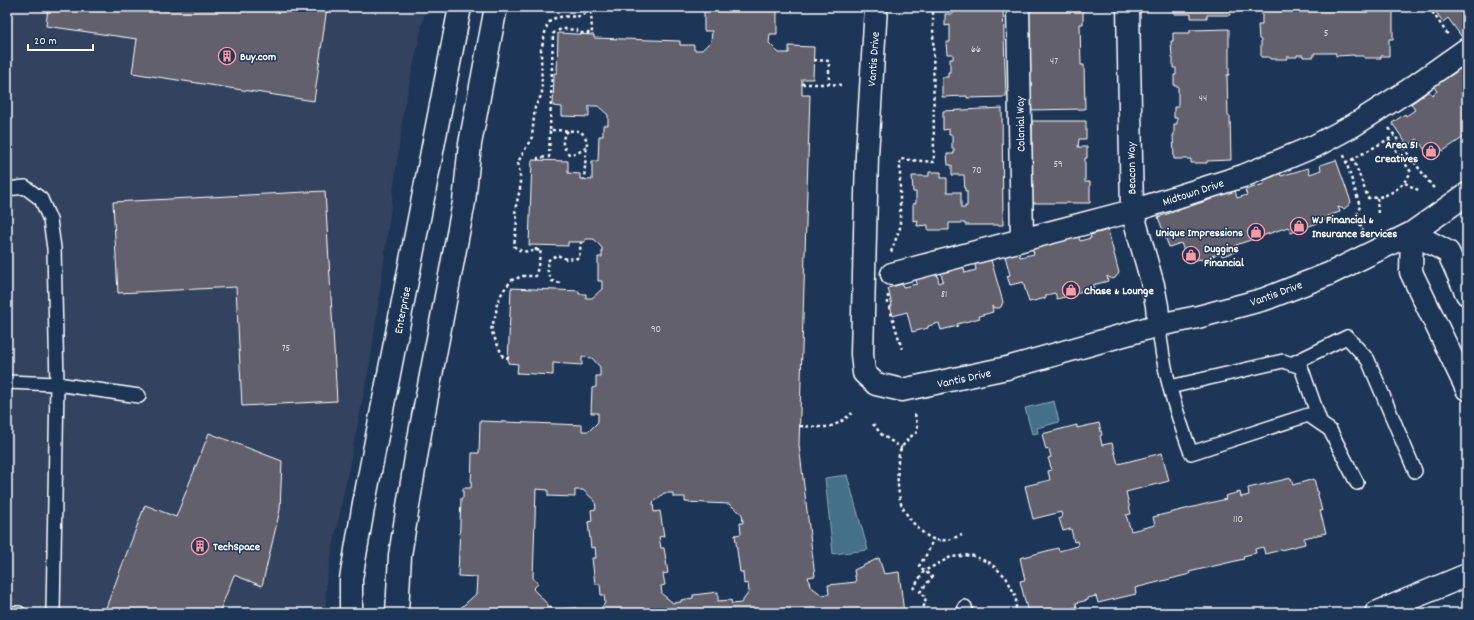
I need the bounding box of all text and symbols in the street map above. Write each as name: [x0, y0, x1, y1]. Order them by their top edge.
scale bar: [28, 26, 93, 52]
house number: 5: [1324, 27, 1329, 41]
street label: Vantis Drive: [864, 31, 885, 87]
text: 20 m: [34, 33, 57, 50]
house number: 66: [971, 43, 981, 57]
building icon: Buy.com: [217, 46, 237, 66]
place label: Buy.com: [240, 49, 276, 66]
house number: 47: [1050, 55, 1058, 69]
house number: 44: [1199, 92, 1207, 106]
street label: Colonial Way: [1012, 95, 1030, 152]
place label: Area 51 Creatives: [1375, 137, 1418, 168]
street label: Beacon Way: [1124, 140, 1141, 194]
shop icon: Area 51 Creatives: [1421, 141, 1441, 161]
house number: 59: [1053, 158, 1063, 172]
house number: 70: [972, 164, 982, 178]
street label: Midtown Drive: [1161, 175, 1226, 211]
place label: WJ Financial & Insurance Services: [1312, 212, 1397, 243]
shop icon: WJ Financial & Insurance Services: [1289, 216, 1309, 236]
shop icon: Unique Impressions: [1246, 222, 1266, 242]
place label: Unique Impressions: [1155, 225, 1243, 242]
place label: Duggins Financial: [1204, 241, 1244, 272]
shop icon: Duggins Financial: [1181, 245, 1201, 265]
street label: Vantis Drive: [1248, 277, 1305, 312]
shop icon: Chase & Lounge: [1061, 280, 1081, 300]
place label: Chase & Lounge: [1084, 283, 1154, 300]
street label: Enterprise: [391, 285, 416, 335]
house number: 81: [941, 288, 947, 302]
house number: 90: [651, 323, 661, 337]
house number: 75: [282, 342, 291, 356]
street label: Vantis Drive: [936, 365, 993, 393]
house number: 110: [1233, 513, 1243, 527]
building icon: TechSpace: [190, 536, 210, 556]
place label: TechSpace: [213, 539, 261, 556]

